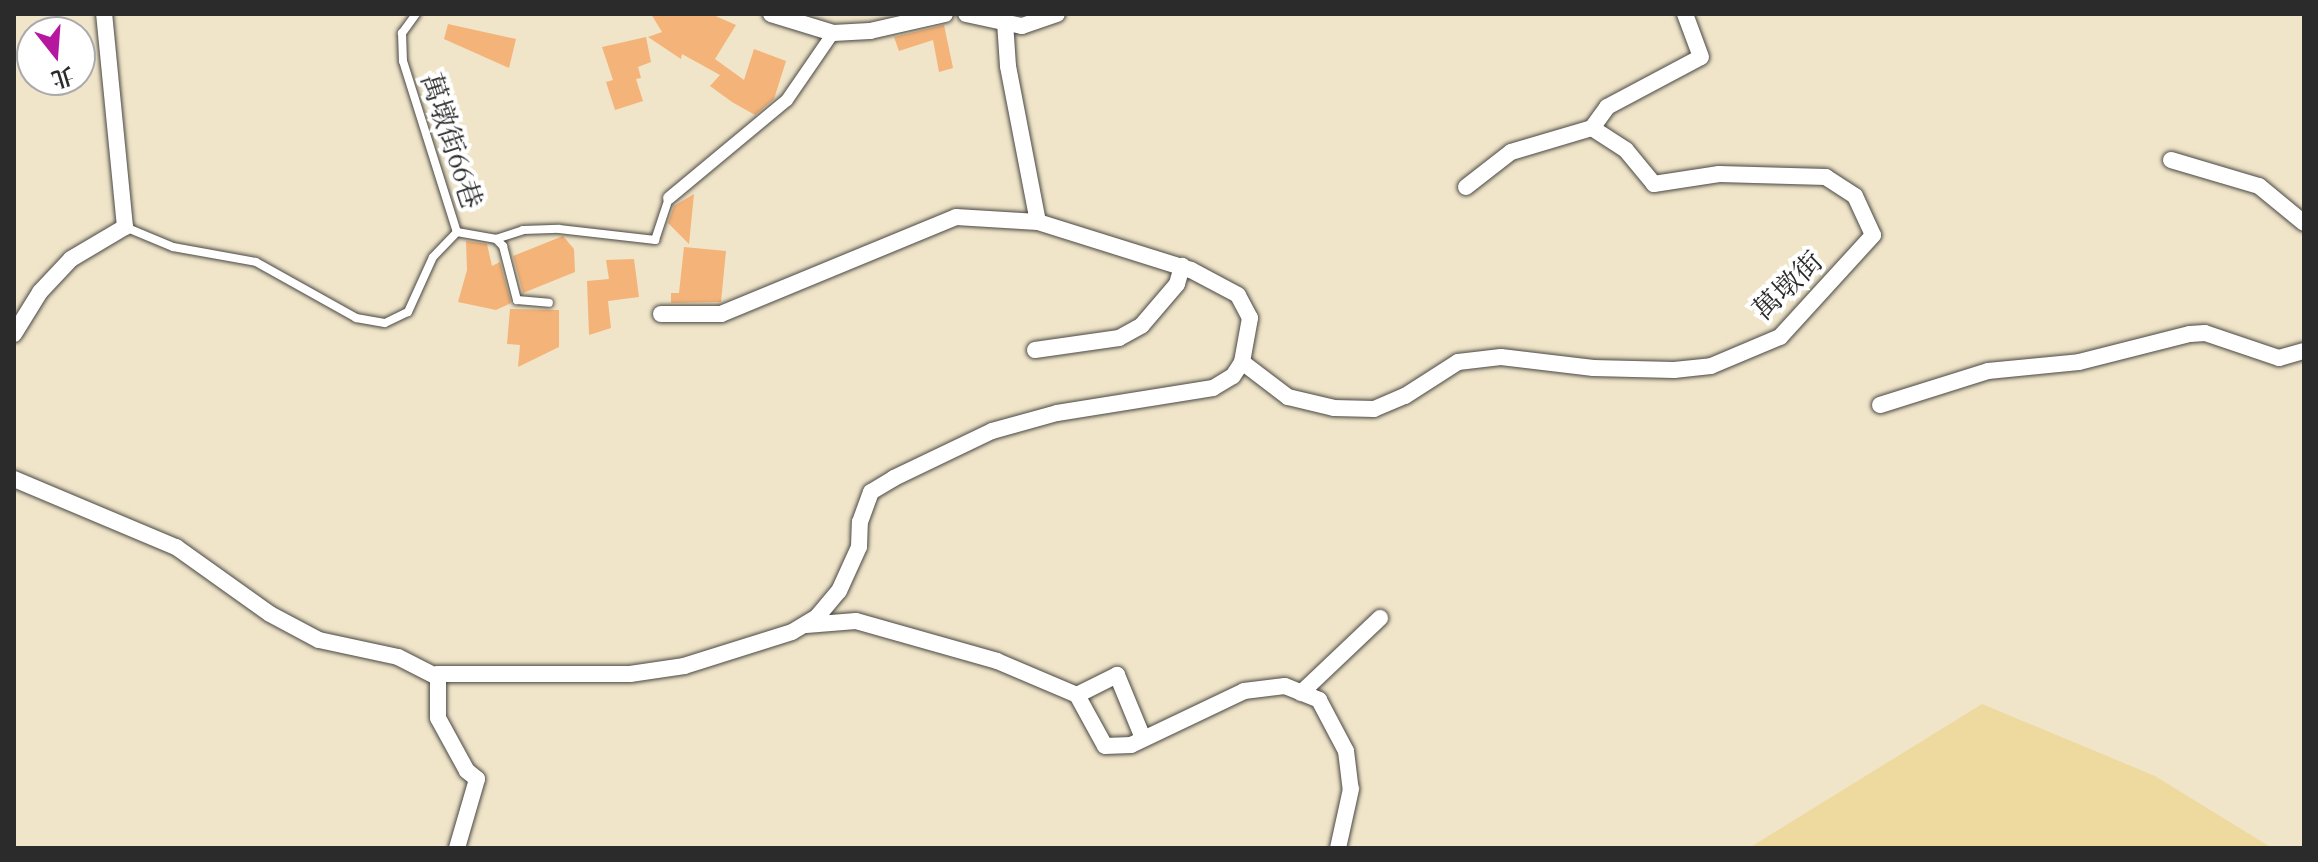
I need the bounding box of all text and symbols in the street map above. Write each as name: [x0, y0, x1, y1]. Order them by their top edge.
north arrow: [16, 16, 96, 96]
text: 北: [48, 59, 77, 95]
street label: 萬墩街66巷: [413, 69, 489, 213]
street label: 萬墩街: [1746, 245, 1830, 327]

